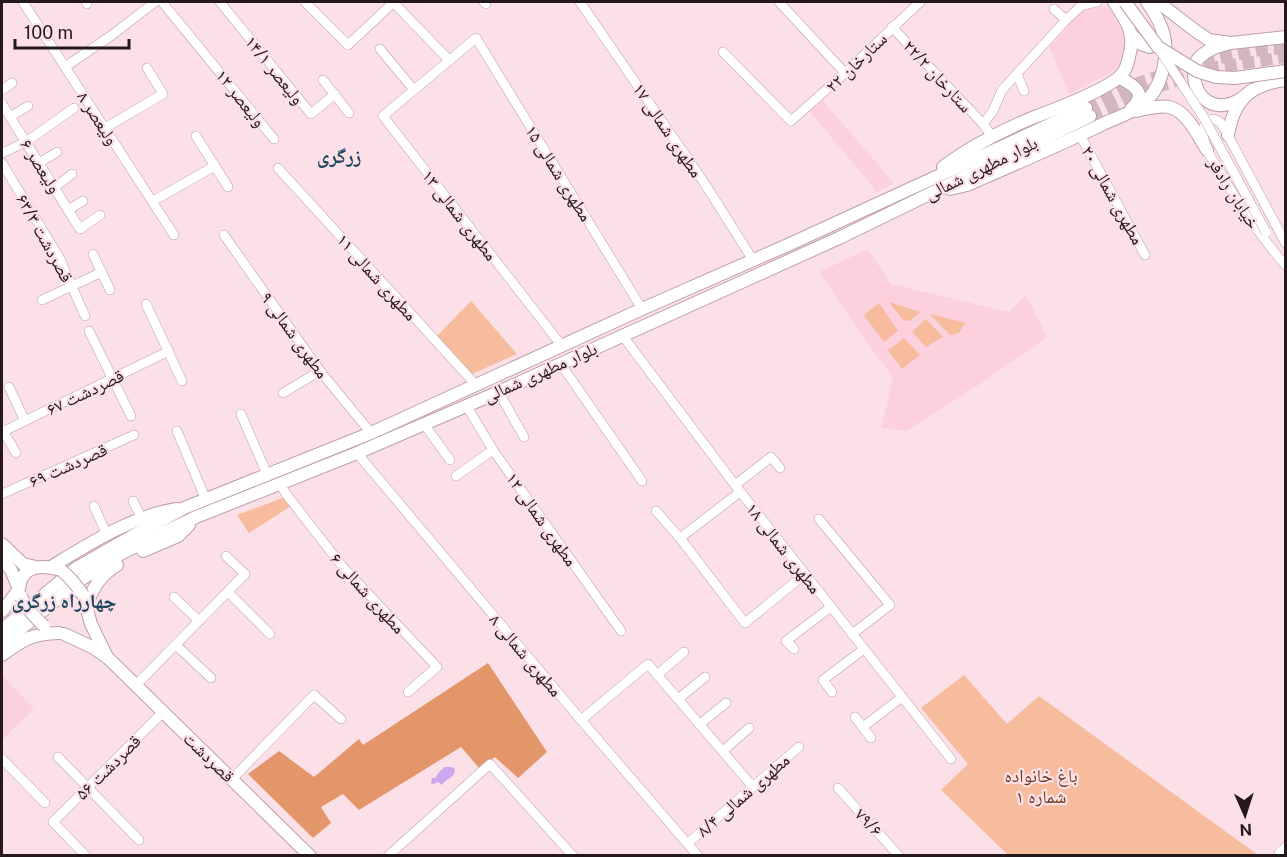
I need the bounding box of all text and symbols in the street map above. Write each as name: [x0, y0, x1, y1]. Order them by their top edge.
scale bar: [15, 12, 129, 50]
text: 100 m: [24, 22, 73, 43]
street label: ۲۲ ستارخان: [821, 28, 892, 97]
street label: ۱۴/۱ ولیعصر: [241, 31, 309, 109]
street label: ۲۲/۲ ستارخان: [898, 35, 977, 117]
street label: ۱۲ ولیعصر: [211, 65, 271, 131]
street label: ۱۷ مطهری شمالی: [628, 79, 707, 182]
street label: ۸ ولیعصر: [73, 87, 123, 149]
street label: ۱۵ مطهری شمالی: [520, 121, 597, 226]
street label: بلوار مطهرى شمالى: [921, 132, 1041, 205]
street label: ۶ ولیعصر: [16, 135, 66, 197]
street label: ۲۰ مطهری شمالی: [1076, 142, 1149, 249]
district label: زرگری: [317, 144, 361, 168]
street label: خیابان رادفر: [1202, 152, 1264, 233]
street label: ۱۳ مطهری شمالی: [417, 165, 502, 265]
street label: ۶۳/۳ قصردشت: [12, 190, 78, 286]
street label: ۱۱ مطهری شمالی: [332, 229, 422, 325]
street label: ۹ مطهری شمالی: [256, 288, 333, 383]
street label: بلوار مطهرى شمالى: [480, 337, 601, 407]
street label: ۶۷ قصردشت: [43, 364, 127, 420]
street label: ۶۹ قصردشت: [26, 438, 110, 492]
street label: ۱۲ مطهری شمالی: [501, 468, 582, 571]
street label: ۱۸ مطهری شمالی: [741, 498, 826, 598]
street label: ۶ مطهری شمالی: [325, 548, 410, 638]
district label: چهارراه زرگری: [11, 589, 117, 613]
street label: ۸ مطهری شمالی: [485, 609, 567, 701]
street label: قصردشت: [179, 728, 239, 786]
street label: ۵۶ قصردشت: [71, 730, 145, 804]
street label: ۸/۴ مطهری شمالی: [692, 749, 794, 842]
park label: باغ خانواده شماره ۱: [1004, 765, 1078, 807]
north arrow: [1215, 785, 1275, 845]
street label: ۷۹/۶: [851, 804, 887, 840]
text: N: [1239, 820, 1253, 839]

